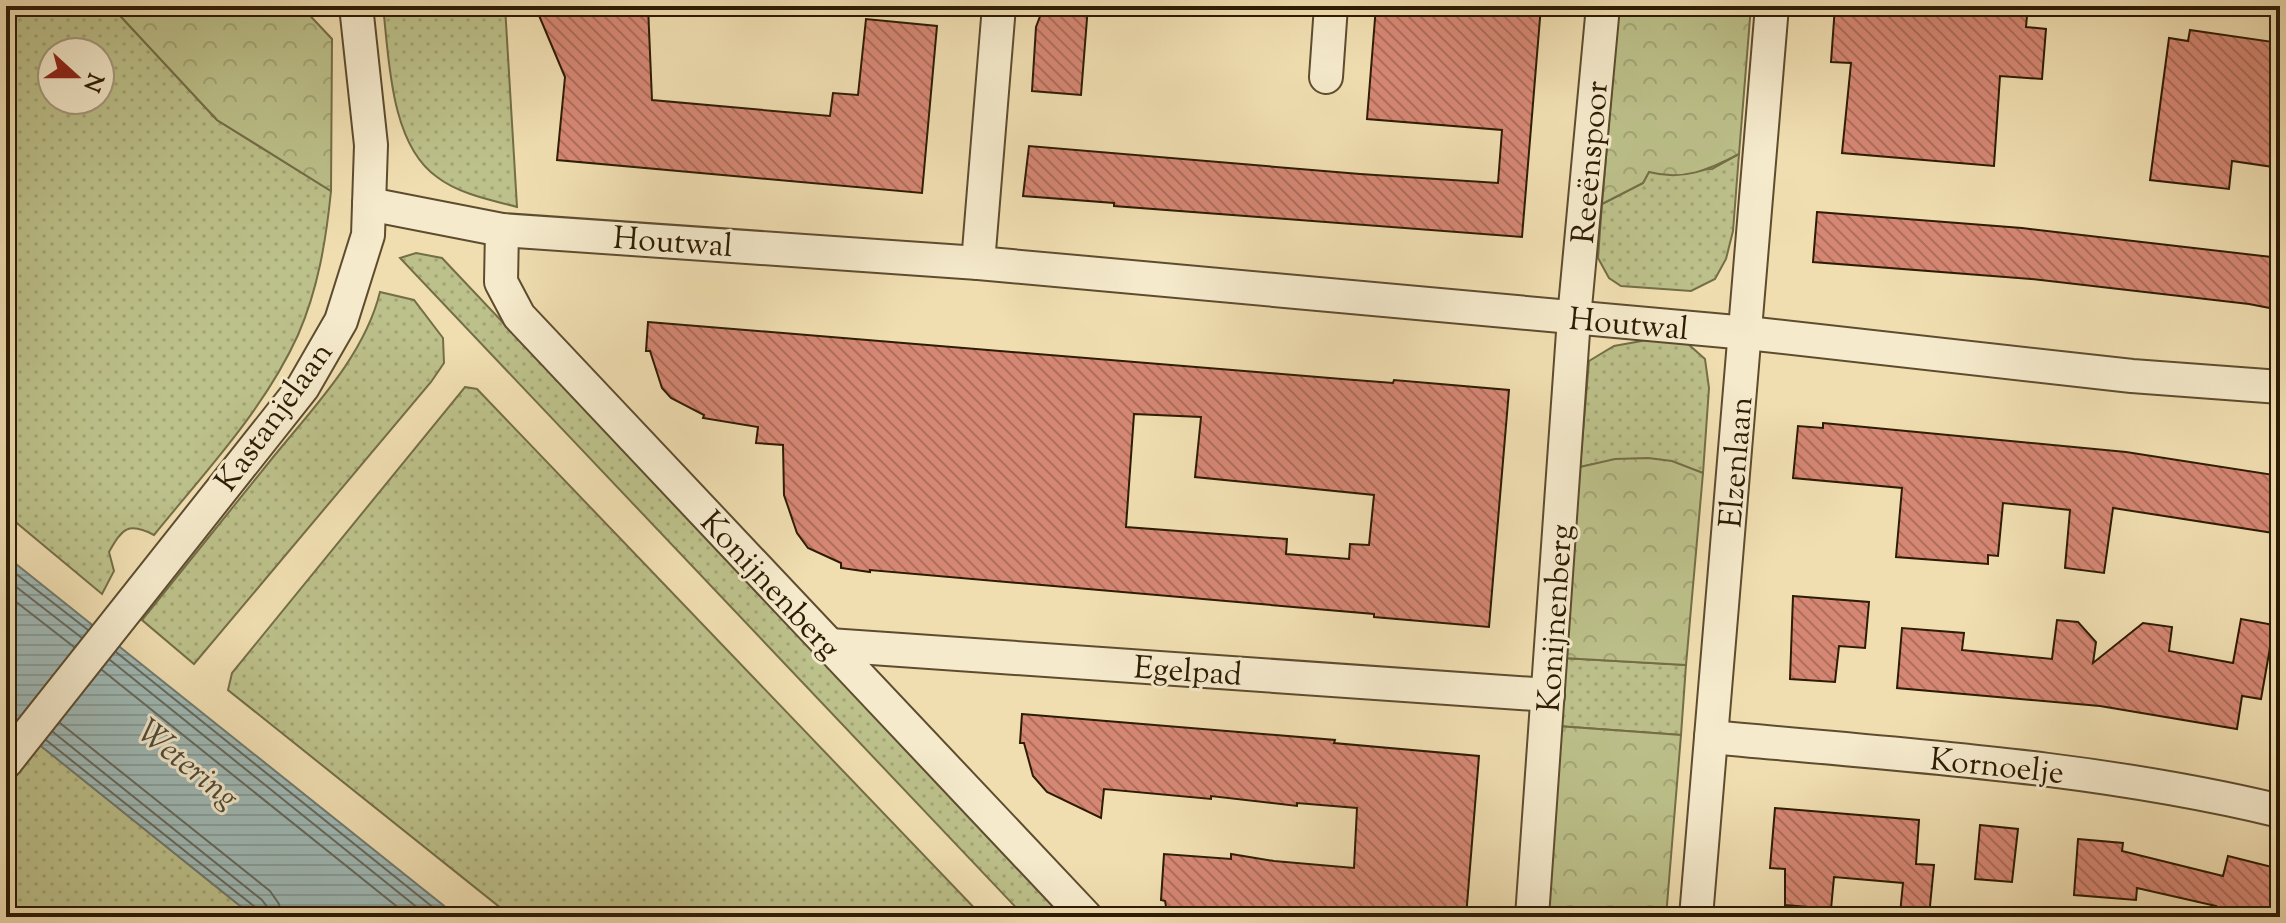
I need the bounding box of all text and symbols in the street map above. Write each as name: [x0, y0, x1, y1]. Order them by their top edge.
north arrow: [36, 36, 116, 116]
text: N: [74, 68, 110, 96]
street label: Reeënspoor: [1562, 79, 1622, 245]
street label: Houtwal: [611, 217, 734, 271]
street label: Houtwal: [1567, 298, 1690, 354]
street label: Kastanjelaan: [205, 333, 346, 502]
street label: Elzenlaan: [1709, 395, 1767, 530]
street label: Konijnenberg: [688, 502, 850, 671]
street label: Konijnenberg: [1527, 523, 1587, 714]
street label: Egelpad: [1132, 646, 1243, 700]
water label: Wetering: [125, 709, 249, 823]
street label: Kornoelje: [1927, 738, 2066, 798]

